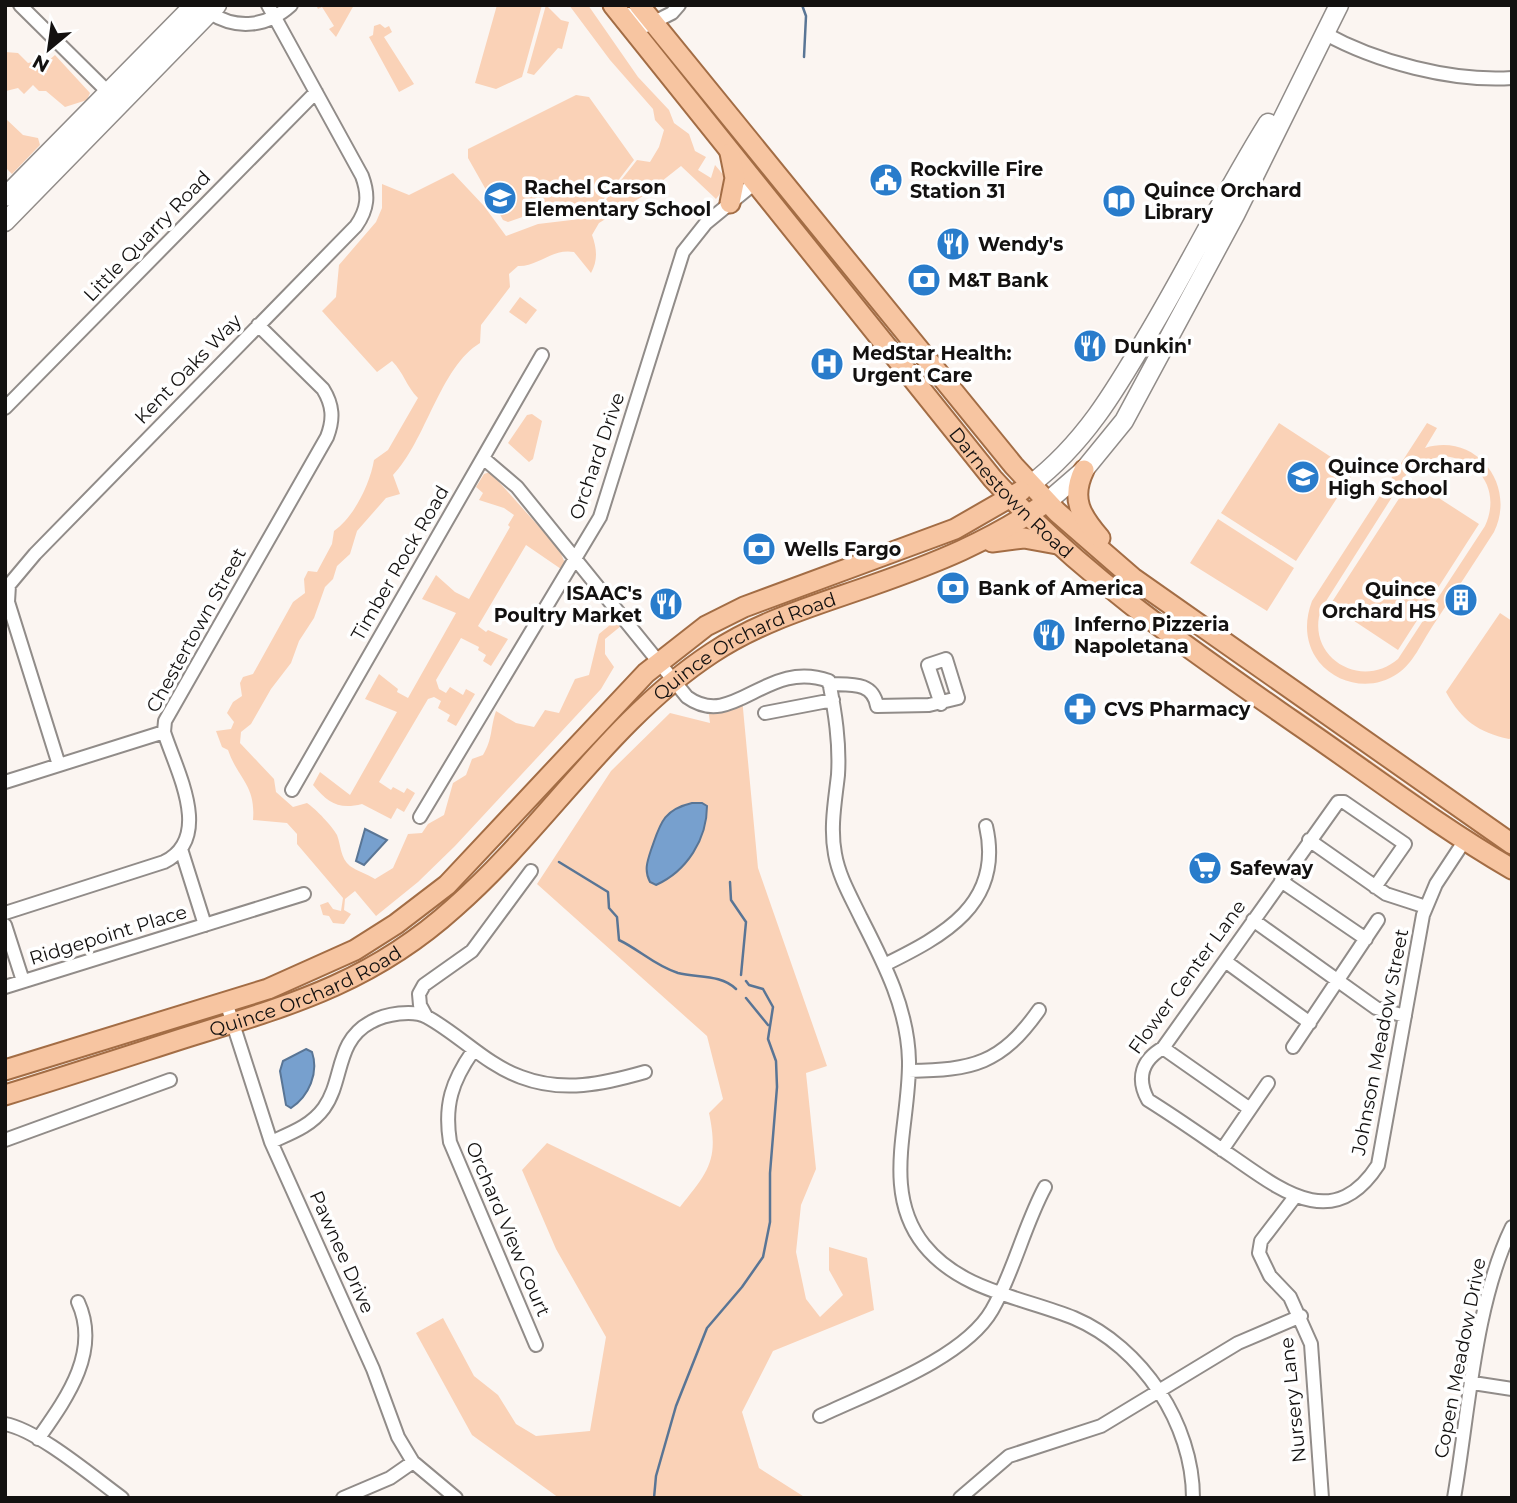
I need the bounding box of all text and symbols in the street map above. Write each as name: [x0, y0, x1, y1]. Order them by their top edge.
north arrow: [14, 14, 84, 84]
text: N: [29, 50, 53, 77]
place label: Rockville Fire Station 31: [910, 158, 1043, 203]
public building icon: Rockville Fire Station 31: [867, 161, 905, 199]
street label: Little Quarry Road: [79, 166, 215, 306]
place label: Rachel Carson Elementary School: [524, 176, 711, 221]
school or university icon: Rachel Carson Elementary School: [481, 179, 519, 217]
place label: Quince Orchard Library: [1144, 179, 1302, 224]
library icon: Quince Orchard Library: [1100, 182, 1138, 220]
restaurant icon: Wendy's: [934, 225, 972, 263]
place label: Wendy's: [978, 233, 1063, 256]
bank icon: M&T Bank: [905, 261, 943, 299]
place label: M&T Bank: [948, 269, 1049, 292]
street label: Kent Oaks Way: [130, 309, 247, 429]
restaurant icon: Dunkin': [1071, 327, 1109, 365]
place label: Dunkin': [1114, 335, 1192, 358]
place label: MedStar Health: Urgent Care: [852, 342, 1012, 387]
hospital icon: MedStar Health: Urgent Care: [808, 345, 846, 383]
street label: Orchard Drive: [564, 389, 630, 523]
street label: Darnestown Road: [945, 423, 1078, 563]
place label: Quince Orchard High School: [1328, 455, 1486, 500]
school or university icon: Quince Orchard High School: [1284, 458, 1322, 496]
street label: Timber Rock Road: [346, 481, 454, 645]
bank icon: Wells Fargo: [740, 530, 778, 568]
place label: Wells Fargo: [784, 538, 901, 561]
street label: Chestertown Street: [141, 543, 251, 716]
bank icon: Bank of America: [934, 569, 972, 607]
place label: Bank of America: [978, 577, 1144, 600]
place label: Quince Orchard HS: [1322, 578, 1436, 623]
building icon: Quince Orchard HS: [1442, 581, 1480, 619]
place label: ISAAC's Poultry Market: [494, 582, 642, 627]
restaurant icon: ISAAC's Poultry Market: [647, 585, 685, 623]
street label: Quince Orchard Road: [648, 587, 839, 705]
place label: Inferno Pizzeria Napoletana: [1074, 613, 1229, 658]
restaurant icon: Inferno Pizzeria Napoletana: [1030, 616, 1068, 654]
pharmacy icon: CVS Pharmacy: [1061, 690, 1099, 728]
place label: CVS Pharmacy: [1104, 698, 1251, 721]
supermarket icon: Safeway: [1186, 849, 1224, 887]
place label: Safeway: [1230, 857, 1314, 880]
street label: Flower Center Lane: [1123, 896, 1251, 1058]
street label: Ridgepoint Place: [26, 900, 190, 970]
street label: Johnson Meadow Street: [1347, 926, 1413, 1158]
street label: Quince Orchard Road: [206, 941, 406, 1041]
street label: Orchard View Court: [461, 1138, 555, 1320]
street label: Pawnee Drive: [305, 1187, 379, 1317]
street label: Copen Meadow Drive: [1429, 1256, 1491, 1460]
street label: Nursery Lane: [1275, 1336, 1311, 1464]

